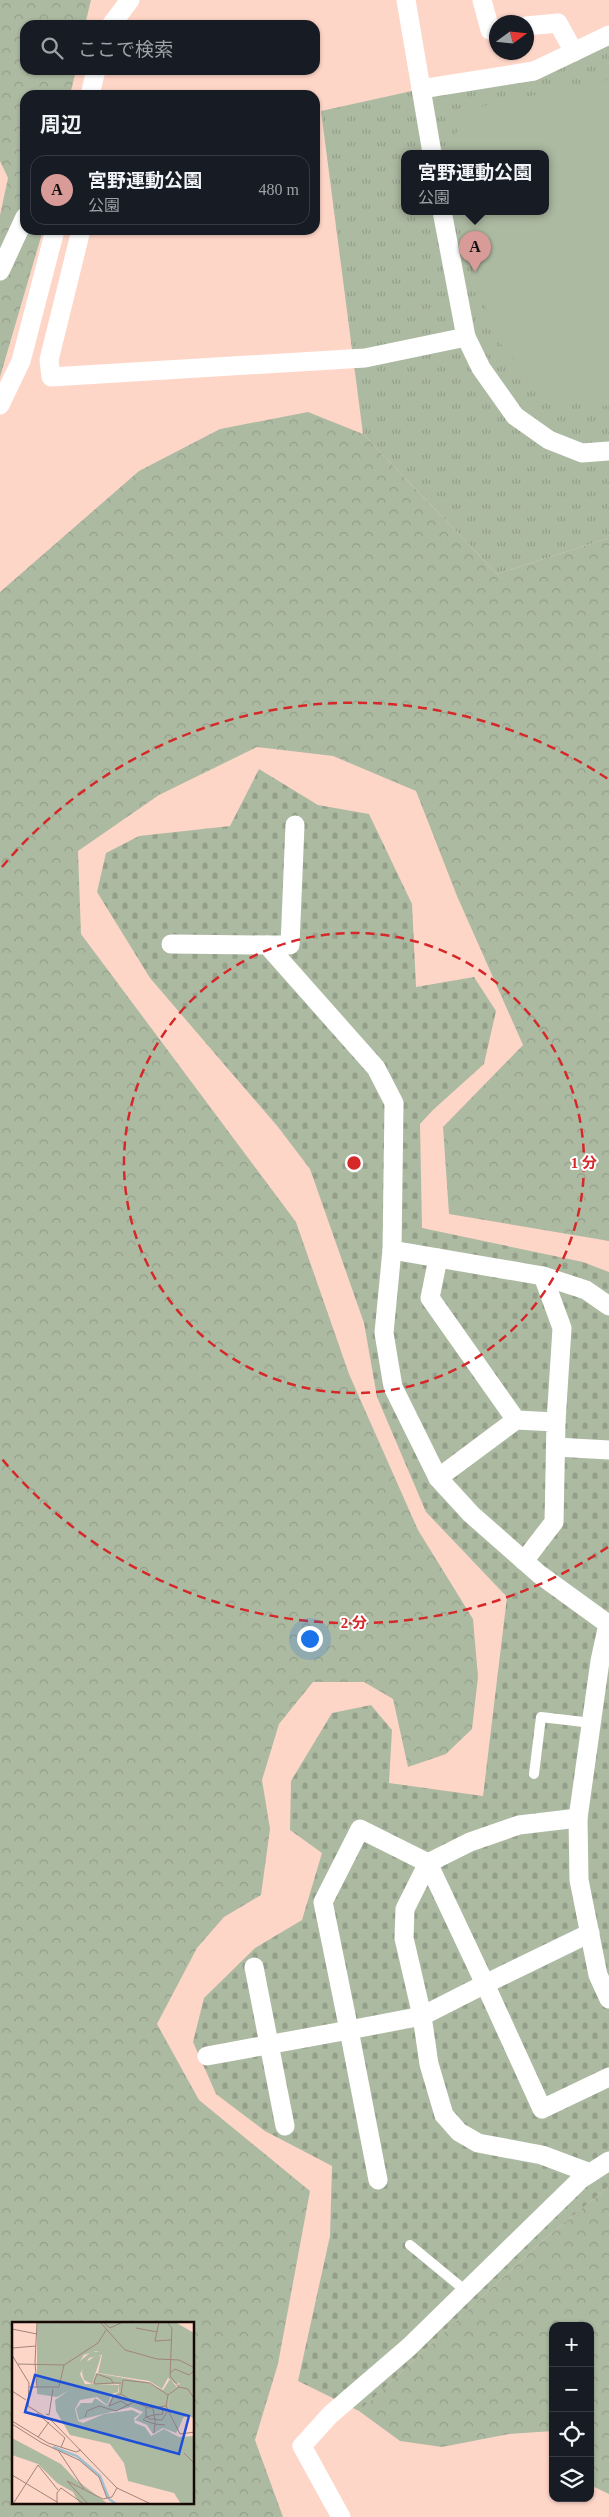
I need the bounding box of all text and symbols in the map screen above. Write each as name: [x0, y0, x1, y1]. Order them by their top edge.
north arrow: [489, 15, 534, 60]
search box: [20, 20, 320, 75]
icon: search: [38, 34, 66, 62]
text: ここで検索: [78, 39, 173, 60]
text: 周辺: [40, 113, 82, 137]
popup: [401, 150, 549, 215]
text: 宮野運動公園: [418, 162, 532, 183]
text: 宮野運動公園: [88, 170, 202, 191]
text: A: [51, 181, 63, 198]
text: 480 m: [259, 181, 299, 198]
text: 公園: [418, 189, 450, 206]
text: 公園: [88, 197, 120, 214]
pin: A: [459, 231, 491, 272]
centre of rings: [345, 1154, 363, 1172]
text: 1 分: [571, 1155, 597, 1171]
text: 2 分: [341, 1615, 367, 1631]
your location: [297, 1626, 323, 1652]
inset map: [12, 2322, 195, 2504]
map controls: [549, 2322, 594, 2502]
button: +: [549, 2322, 594, 2367]
button: −: [549, 2367, 594, 2412]
button: locate: [549, 2412, 594, 2457]
button: layers: [549, 2457, 594, 2502]

